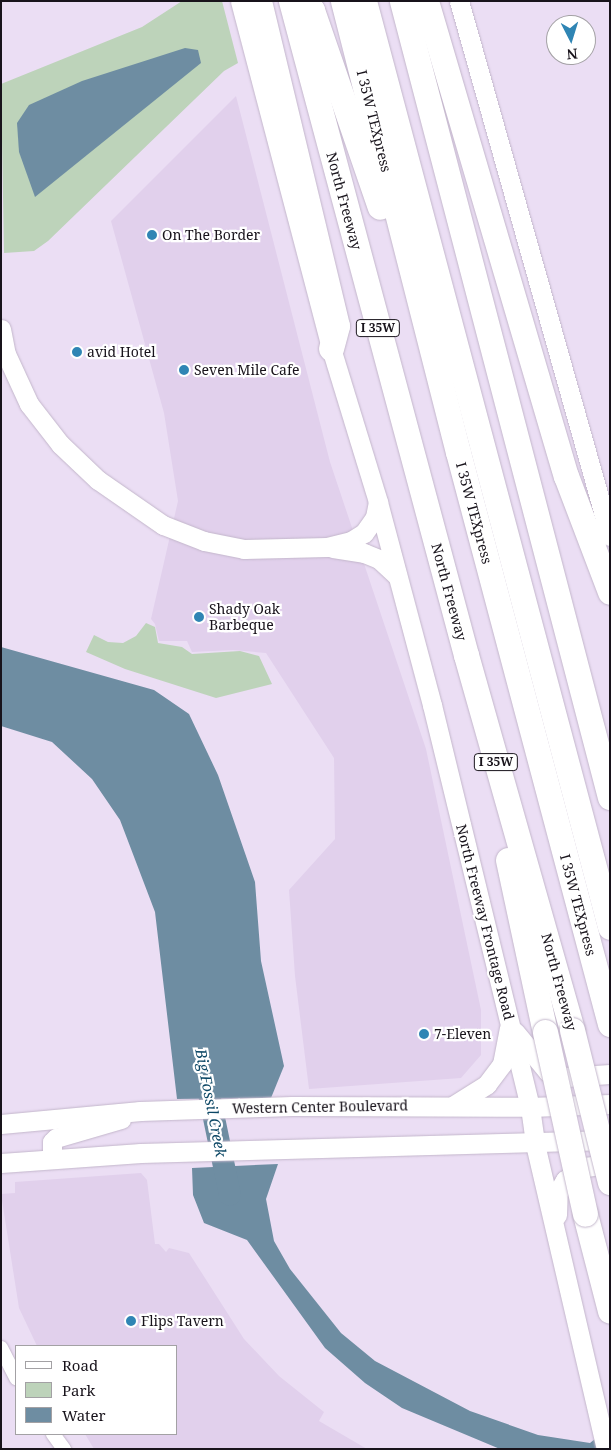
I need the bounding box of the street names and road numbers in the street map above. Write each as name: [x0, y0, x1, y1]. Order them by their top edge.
street label: I 35W TEXpress: [353, 68, 395, 174]
street label: North Freeway: [323, 150, 365, 252]
road number: I 35W: [356, 318, 400, 338]
street label: I 35W TEXpress: [452, 460, 496, 566]
street label: North Freeway: [428, 541, 470, 643]
road number: I 35W: [474, 752, 518, 772]
street label: North Freeway Frontage Road: [453, 822, 517, 1022]
street label: I 35W TEXpress: [556, 852, 600, 958]
street label: North Freeway: [538, 931, 580, 1033]
street label: Western Center Boulevard: [232, 1097, 408, 1117]

